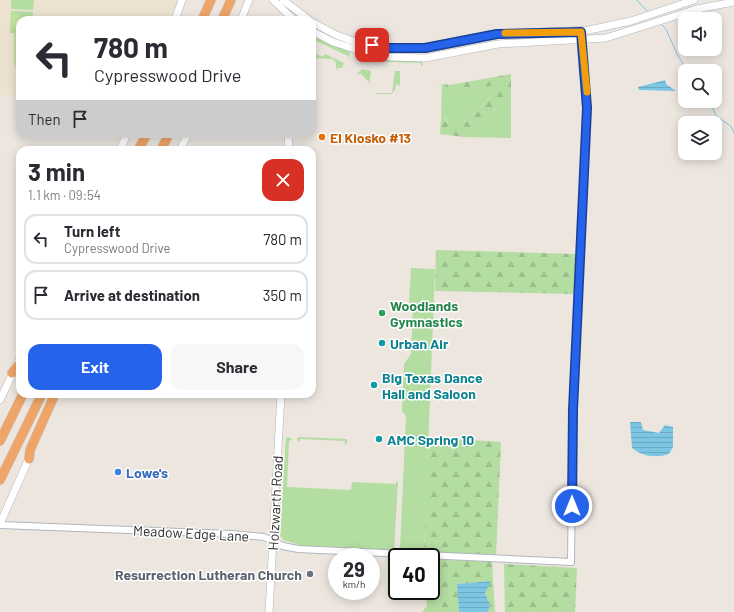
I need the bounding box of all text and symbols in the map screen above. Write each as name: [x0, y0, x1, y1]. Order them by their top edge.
map controls: [678, 12, 722, 160]
button: sound: [678, 12, 722, 56]
pin: [355, 28, 389, 62]
text: 780 m: [94, 30, 168, 64]
icon: left: [28, 32, 80, 84]
icon: arrive: [361, 34, 383, 56]
text: Cypresswood Drive: [94, 64, 241, 86]
button: search: [678, 64, 722, 108]
icon: arrive: [69, 108, 91, 130]
text: Then: [28, 110, 61, 128]
button: layers: [678, 116, 722, 160]
place label: El Kiosko #13: [330, 129, 411, 146]
marker: El Kiosko #13: [317, 132, 327, 142]
text: 3 min: [28, 157, 85, 186]
button: close: [262, 159, 304, 201]
text: 1.1 km · 09:54: [28, 187, 101, 203]
text: Turn left: [64, 222, 120, 240]
icon: left: [30, 228, 52, 250]
text: 780 m: [263, 230, 302, 248]
text: Cypresswood Drive: [64, 240, 170, 256]
icon: arrive: [30, 284, 52, 306]
text: Arrive at destination: [64, 286, 200, 304]
text: 350 m: [263, 286, 302, 304]
place label: Woodlands Gymnastics: [390, 297, 463, 330]
marker: Woodlands Gymnastics: [377, 308, 387, 318]
place label: Urban Air: [390, 335, 449, 352]
marker: Urban Air: [377, 338, 387, 348]
button: Exit: [28, 344, 162, 390]
button: Share: [170, 344, 304, 390]
place label: Big Texas Dance Hall and Saloon: [382, 369, 483, 402]
marker: Big Texas Dance Hall and Saloon: [369, 380, 379, 390]
place label: AMC Spring 10: [387, 431, 474, 448]
marker: AMC Spring 10: [374, 434, 384, 444]
street label: Holzwarth Road: [264, 455, 286, 551]
place label: Lowe's: [126, 464, 168, 481]
marker: Lowe's: [113, 467, 123, 477]
position arrow: [551, 485, 593, 527]
street label: Meadow Edge Lane: [132, 521, 250, 545]
speed limit sign: 40: [388, 548, 440, 600]
text: 29: [343, 557, 365, 581]
place label: Resurrection Lutheran Church: [115, 566, 302, 583]
marker: Resurrection Lutheran Church: [305, 569, 315, 579]
text: km/h: [343, 578, 365, 590]

